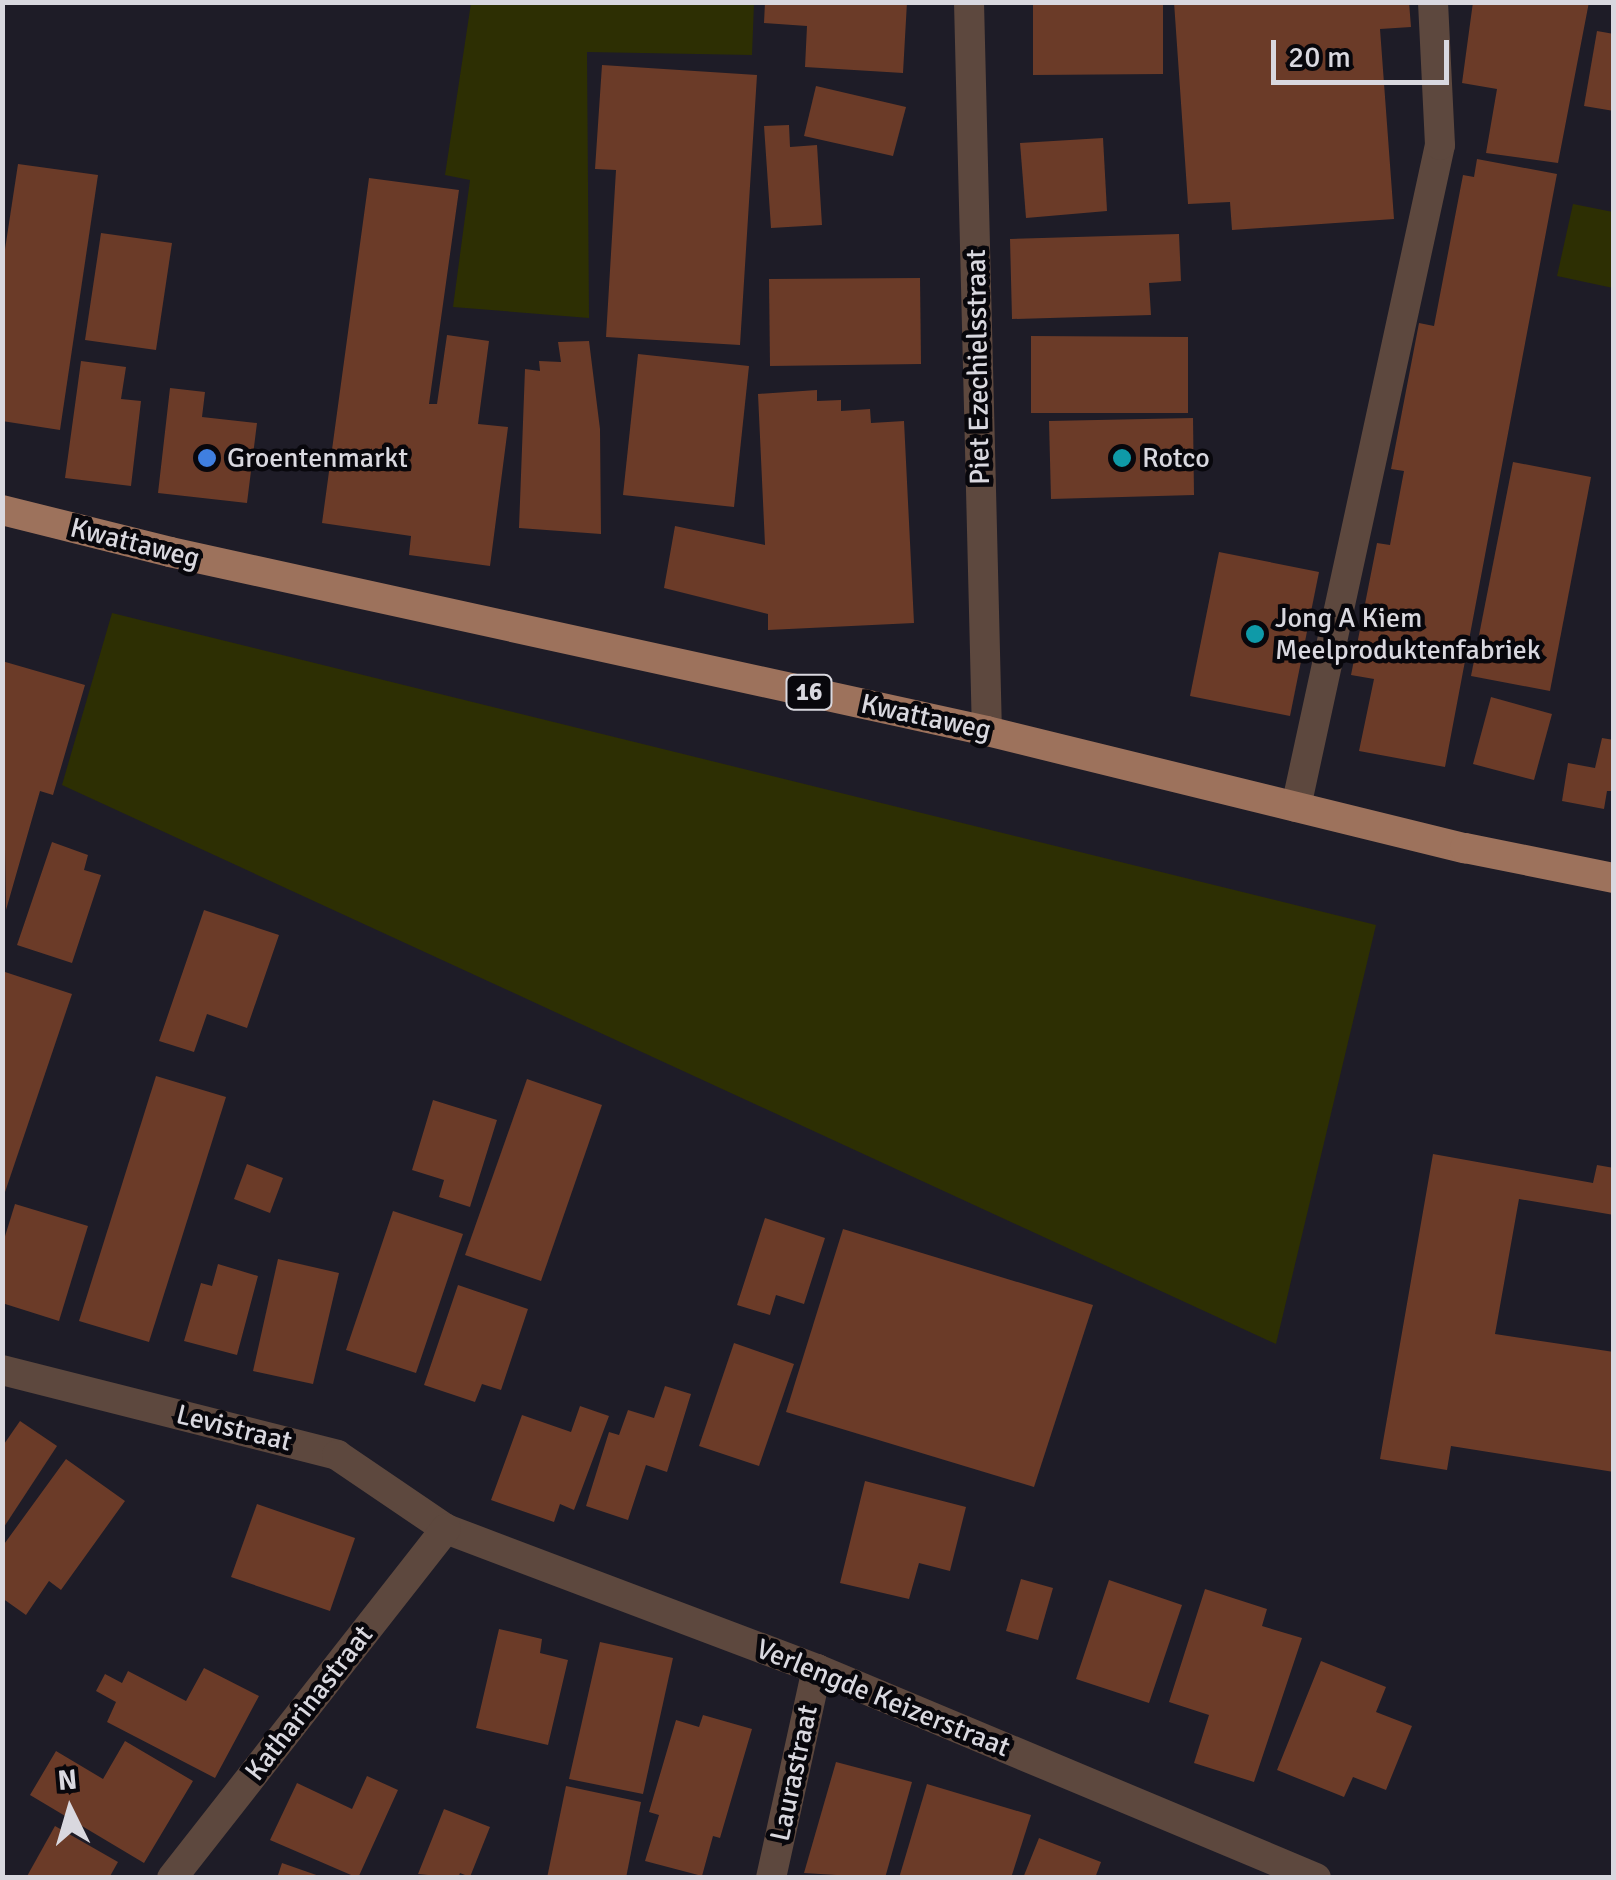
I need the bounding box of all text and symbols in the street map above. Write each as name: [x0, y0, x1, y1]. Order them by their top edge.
scale bar: [1276, 20, 1454, 82]
text: 20 m: [1288, 39, 1351, 76]
street label: Piet Ezechielsstraat: [959, 249, 997, 485]
place label: Groentenmarkt: [227, 441, 408, 475]
place label: Rotco: [1142, 441, 1210, 475]
marker: Groentenmarkt: [196, 447, 218, 469]
marker: Rotco: [1111, 447, 1133, 469]
street label: Kwattaweg: [67, 511, 203, 575]
place label: Jong A Kiem Meelproduktenfabriek: [1275, 601, 1541, 667]
marker: Jong A Kiem Meelproduktenfabriek: [1244, 623, 1266, 645]
road number: 16: [784, 672, 834, 712]
street label: Kwattaweg: [858, 687, 994, 747]
street label: Levistraat: [173, 1397, 295, 1459]
street label: Katharinastraat: [238, 1619, 380, 1787]
street label: Verlengde Keizerstraat: [751, 1632, 1015, 1764]
street label: Laurastraat: [763, 1702, 825, 1844]
north arrow: [20, 1760, 120, 1860]
text: N: [56, 1762, 79, 1798]

